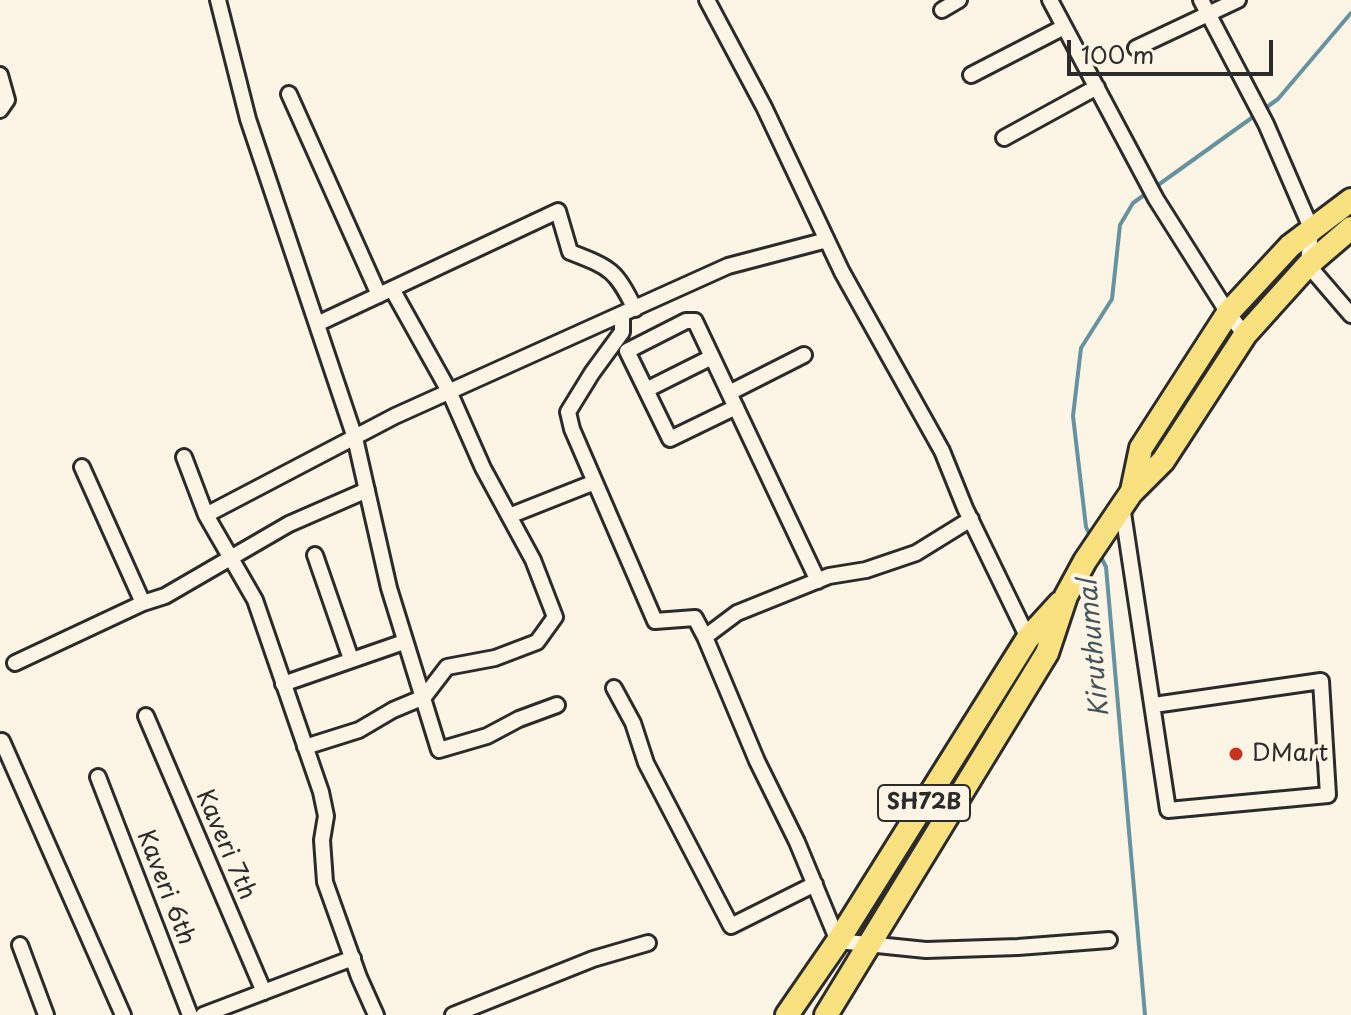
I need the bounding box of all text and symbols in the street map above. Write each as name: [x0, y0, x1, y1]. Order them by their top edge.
scale bar: [1071, 24, 1277, 74]
text: 100 m: [1081, 36, 1154, 72]
water label: Kiruthumal: [1073, 578, 1117, 718]
place label: DMart: [1252, 740, 1328, 768]
marker: DMart: [1227, 745, 1245, 763]
road number: SH72B: [878, 785, 970, 821]
street label: Kaveri 7th: [189, 786, 261, 904]
street label: Kaveri 6th: [130, 827, 200, 949]

